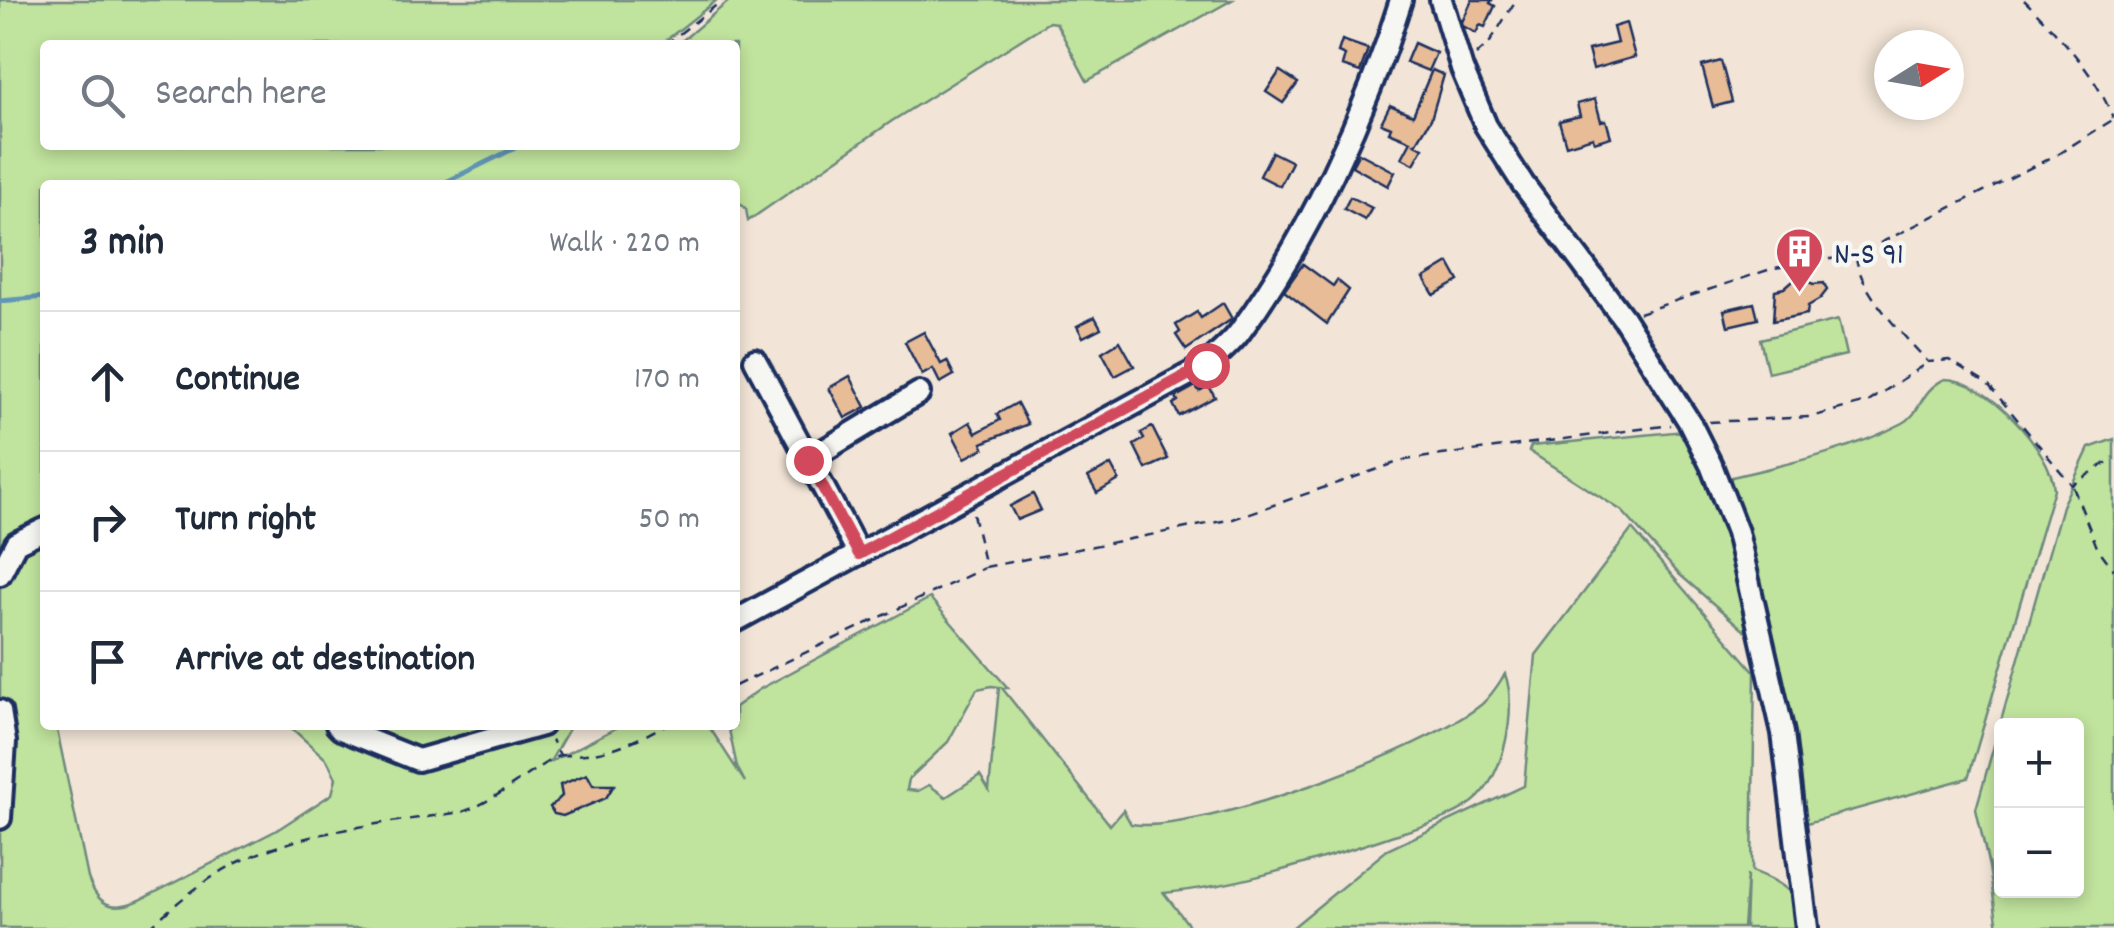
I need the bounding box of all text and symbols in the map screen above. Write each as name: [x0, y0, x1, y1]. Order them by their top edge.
north arrow: [1874, 30, 1964, 120]
search box: [40, 40, 740, 150]
icon: search: [75, 68, 130, 123]
text: Search here: [155, 68, 327, 123]
text: 3 min: [80, 215, 164, 275]
text: Walk · 220 m: [549, 222, 700, 268]
building icon: N-S 91: [1773, 226, 1825, 294]
place label: N-S 91: [1834, 234, 1904, 280]
route start: [1184, 343, 1230, 389]
icon: ahead: [80, 354, 135, 409]
text: Continue: [175, 354, 300, 409]
text: 170 m: [634, 358, 700, 404]
route end: [786, 438, 832, 484]
icon: right: [80, 494, 135, 549]
text: Turn right: [175, 494, 316, 549]
text: 50 m: [638, 498, 700, 544]
icon: arrive: [80, 634, 135, 689]
text: Arrive at destination: [175, 634, 475, 689]
map controls: [1994, 718, 2084, 898]
button: +: [1994, 718, 2084, 808]
button: −: [1994, 808, 2084, 898]

